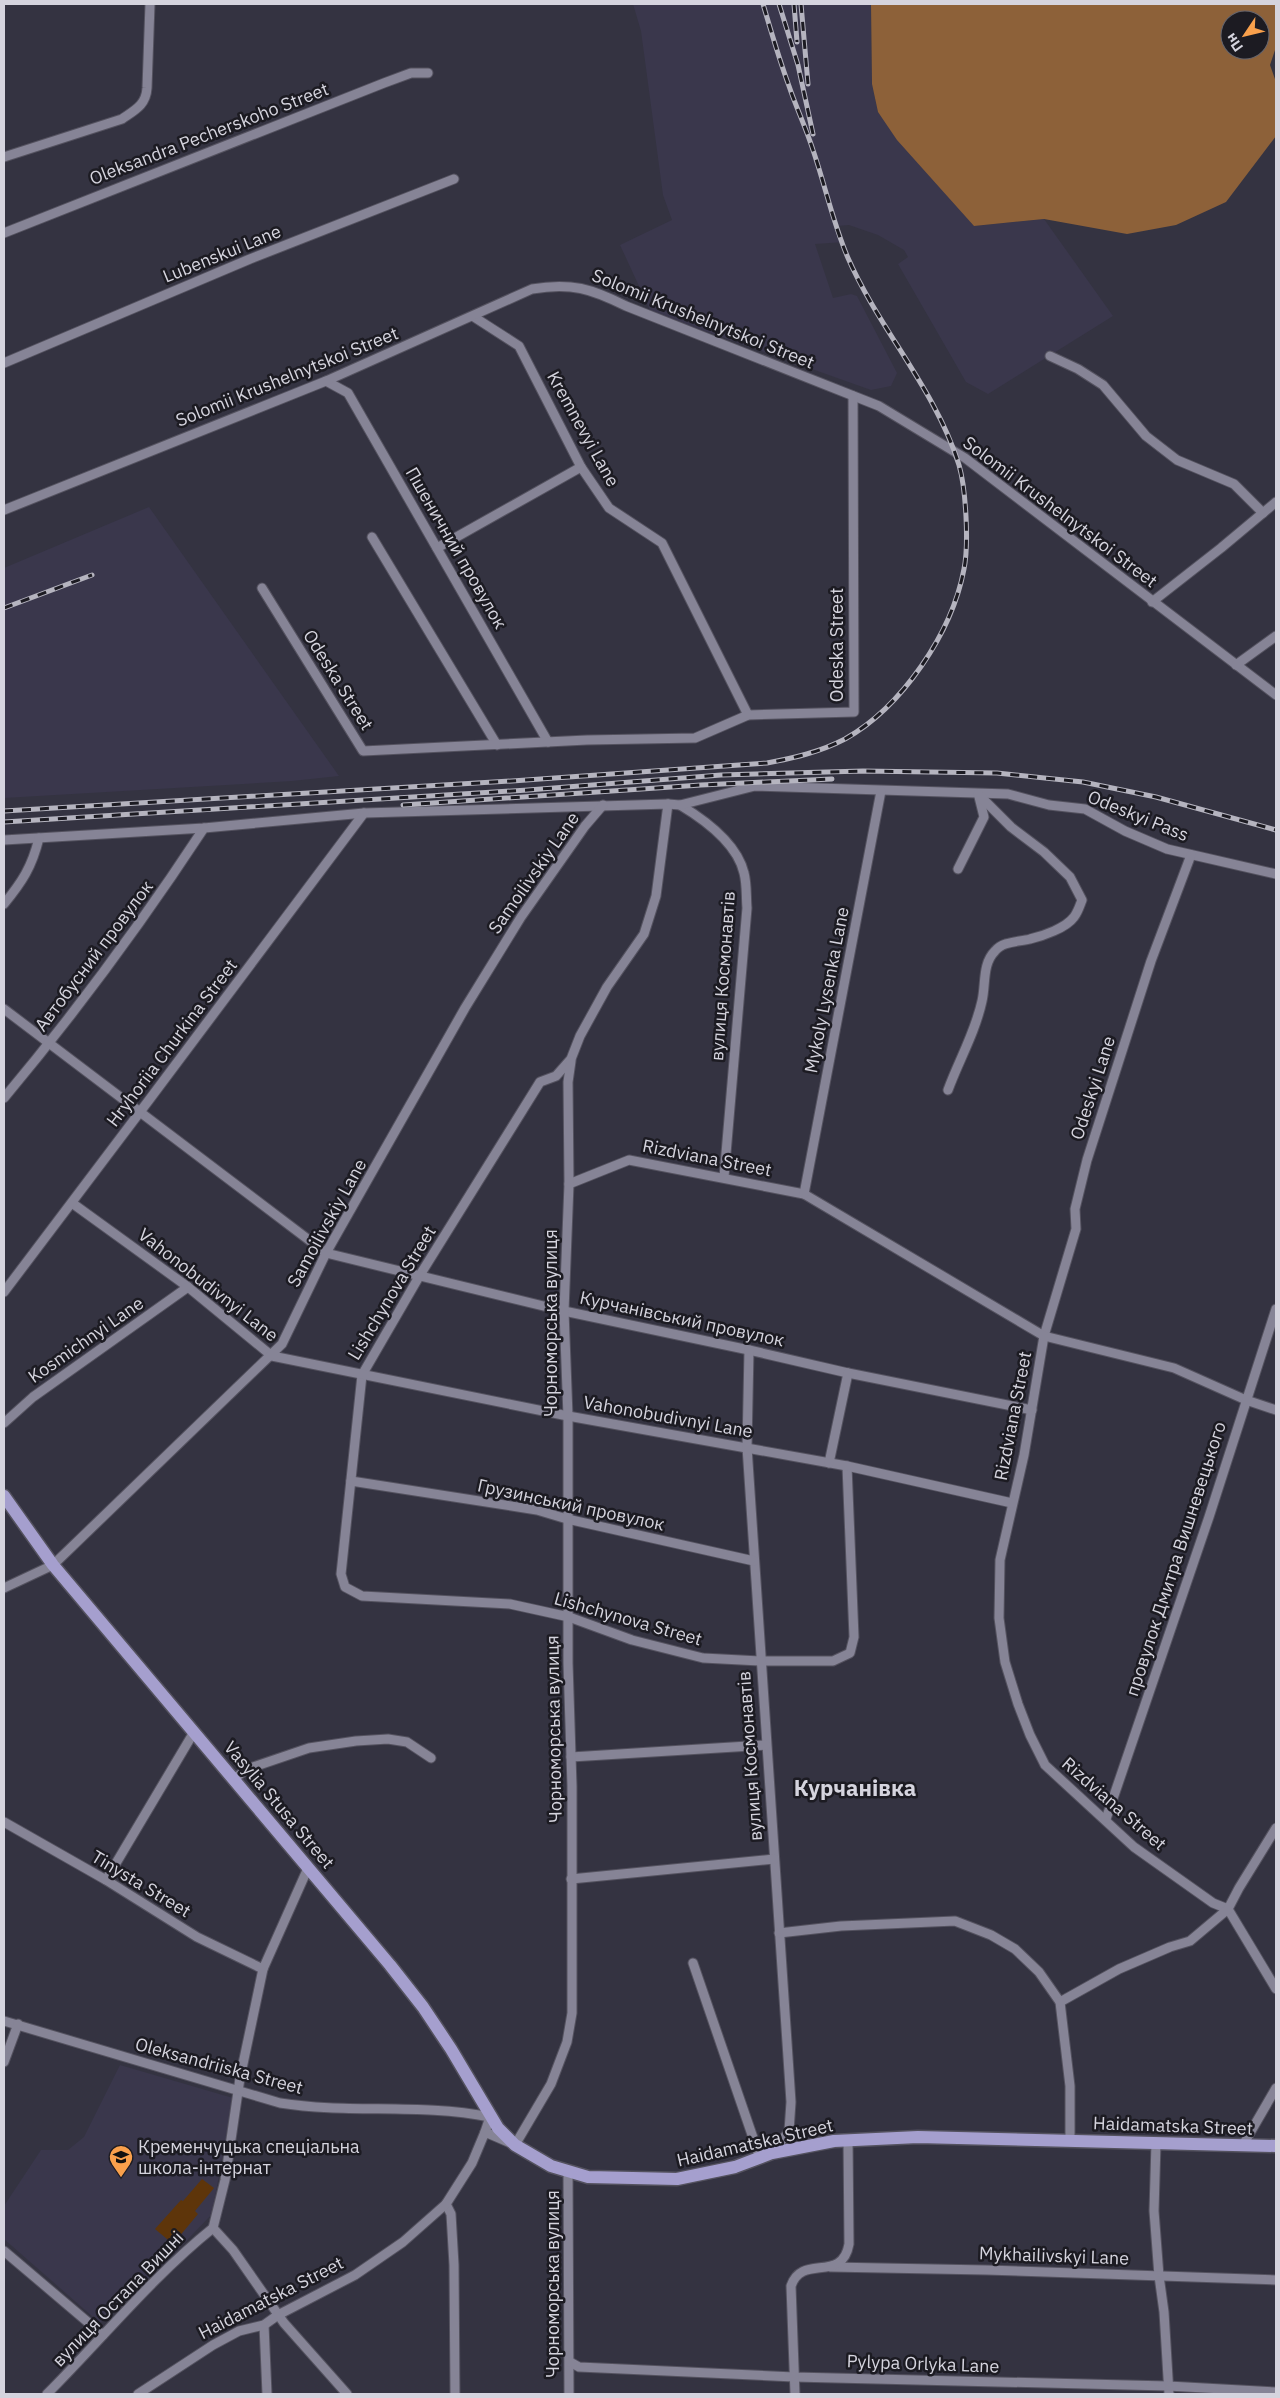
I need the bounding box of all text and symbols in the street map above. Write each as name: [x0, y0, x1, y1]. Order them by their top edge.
north arrow: [1220, 10, 1270, 60]
text: Пн: [1222, 30, 1247, 55]
street label: Oleksandra Pecherskoho Street: [86, 77, 332, 190]
street label: Lubenskui Lane: [159, 219, 284, 288]
street label: Solomii Krushelnytskoi Street: [589, 263, 818, 374]
street label: Solomii Krushelnytskoi Street: [172, 321, 401, 432]
street label: Kremnevyi Lane: [542, 367, 625, 491]
street label: Solomii Krushelnytskoi Street: [958, 431, 1162, 592]
street label: Пшеничний провулок: [401, 463, 512, 633]
street label: Odeska Street: [825, 588, 848, 702]
street label: Odeska Street: [298, 625, 379, 734]
street label: Odeskyi Pass: [1084, 785, 1192, 846]
street label: Samoilivskiy Lane: [483, 807, 584, 938]
street label: Автобусний провулок: [29, 876, 158, 1036]
street label: вулиця Космонавтів: [705, 890, 740, 1062]
street label: Mykoly Lysenka Lane: [799, 905, 854, 1075]
street label: Hryhoriia Churkina Street: [101, 954, 242, 1131]
street label: Odeskyi Lane: [1065, 1033, 1120, 1143]
street label: Rizdviana Street: [641, 1134, 774, 1181]
street label: Samoilivskiy Lane: [282, 1154, 371, 1291]
street label: Lishchynova Street: [342, 1221, 441, 1364]
street label: Vahonobudivnyi Lane: [134, 1223, 283, 1347]
street label: Чорноморська вулиця: [539, 1229, 562, 1417]
street label: Курчанівський провулок: [578, 1286, 787, 1351]
street label: Kosmichnyi Lane: [23, 1291, 148, 1388]
street label: Rizdviana Street: [989, 1349, 1036, 1482]
street label: Vahonobudivnyi Lane: [582, 1390, 755, 1443]
street label: провулок Дмитра Вишневецького: [1120, 1419, 1231, 1699]
street label: Грузинський провулок: [475, 1473, 667, 1536]
street label: Lishchynova Street: [552, 1586, 705, 1651]
street label: Чорноморська вулиця: [540, 1635, 567, 1823]
street label: вулиця Космонавтів: [732, 1670, 767, 1842]
street label: Vasylia Stusa Street: [219, 1736, 340, 1873]
street label: Rizdviana Street: [1057, 1752, 1171, 1855]
district label: Курчанівка: [794, 1773, 916, 1802]
street label: Tinysta Street: [87, 1845, 195, 1922]
street label: Oleksandriiska Street: [133, 2032, 306, 2099]
street label: Haidamatska Street: [1093, 2111, 1253, 2140]
street label: Haidamatska Street: [674, 2113, 835, 2172]
place label: Кременчуцька спеціальна школа-інтернат: [138, 2135, 360, 2179]
school or university icon: Кременчуцька спеціальна школа-інтернат: [108, 2144, 134, 2178]
street label: Чорноморська вулиця: [541, 2190, 564, 2378]
street label: вулиця Остапа Вишні: [47, 2226, 188, 2371]
street label: Mykhailivskyi Lane: [978, 2241, 1130, 2270]
street label: Haidamatska Street: [194, 2251, 347, 2344]
street label: Pylypa Orlyka Lane: [846, 2349, 1000, 2378]

